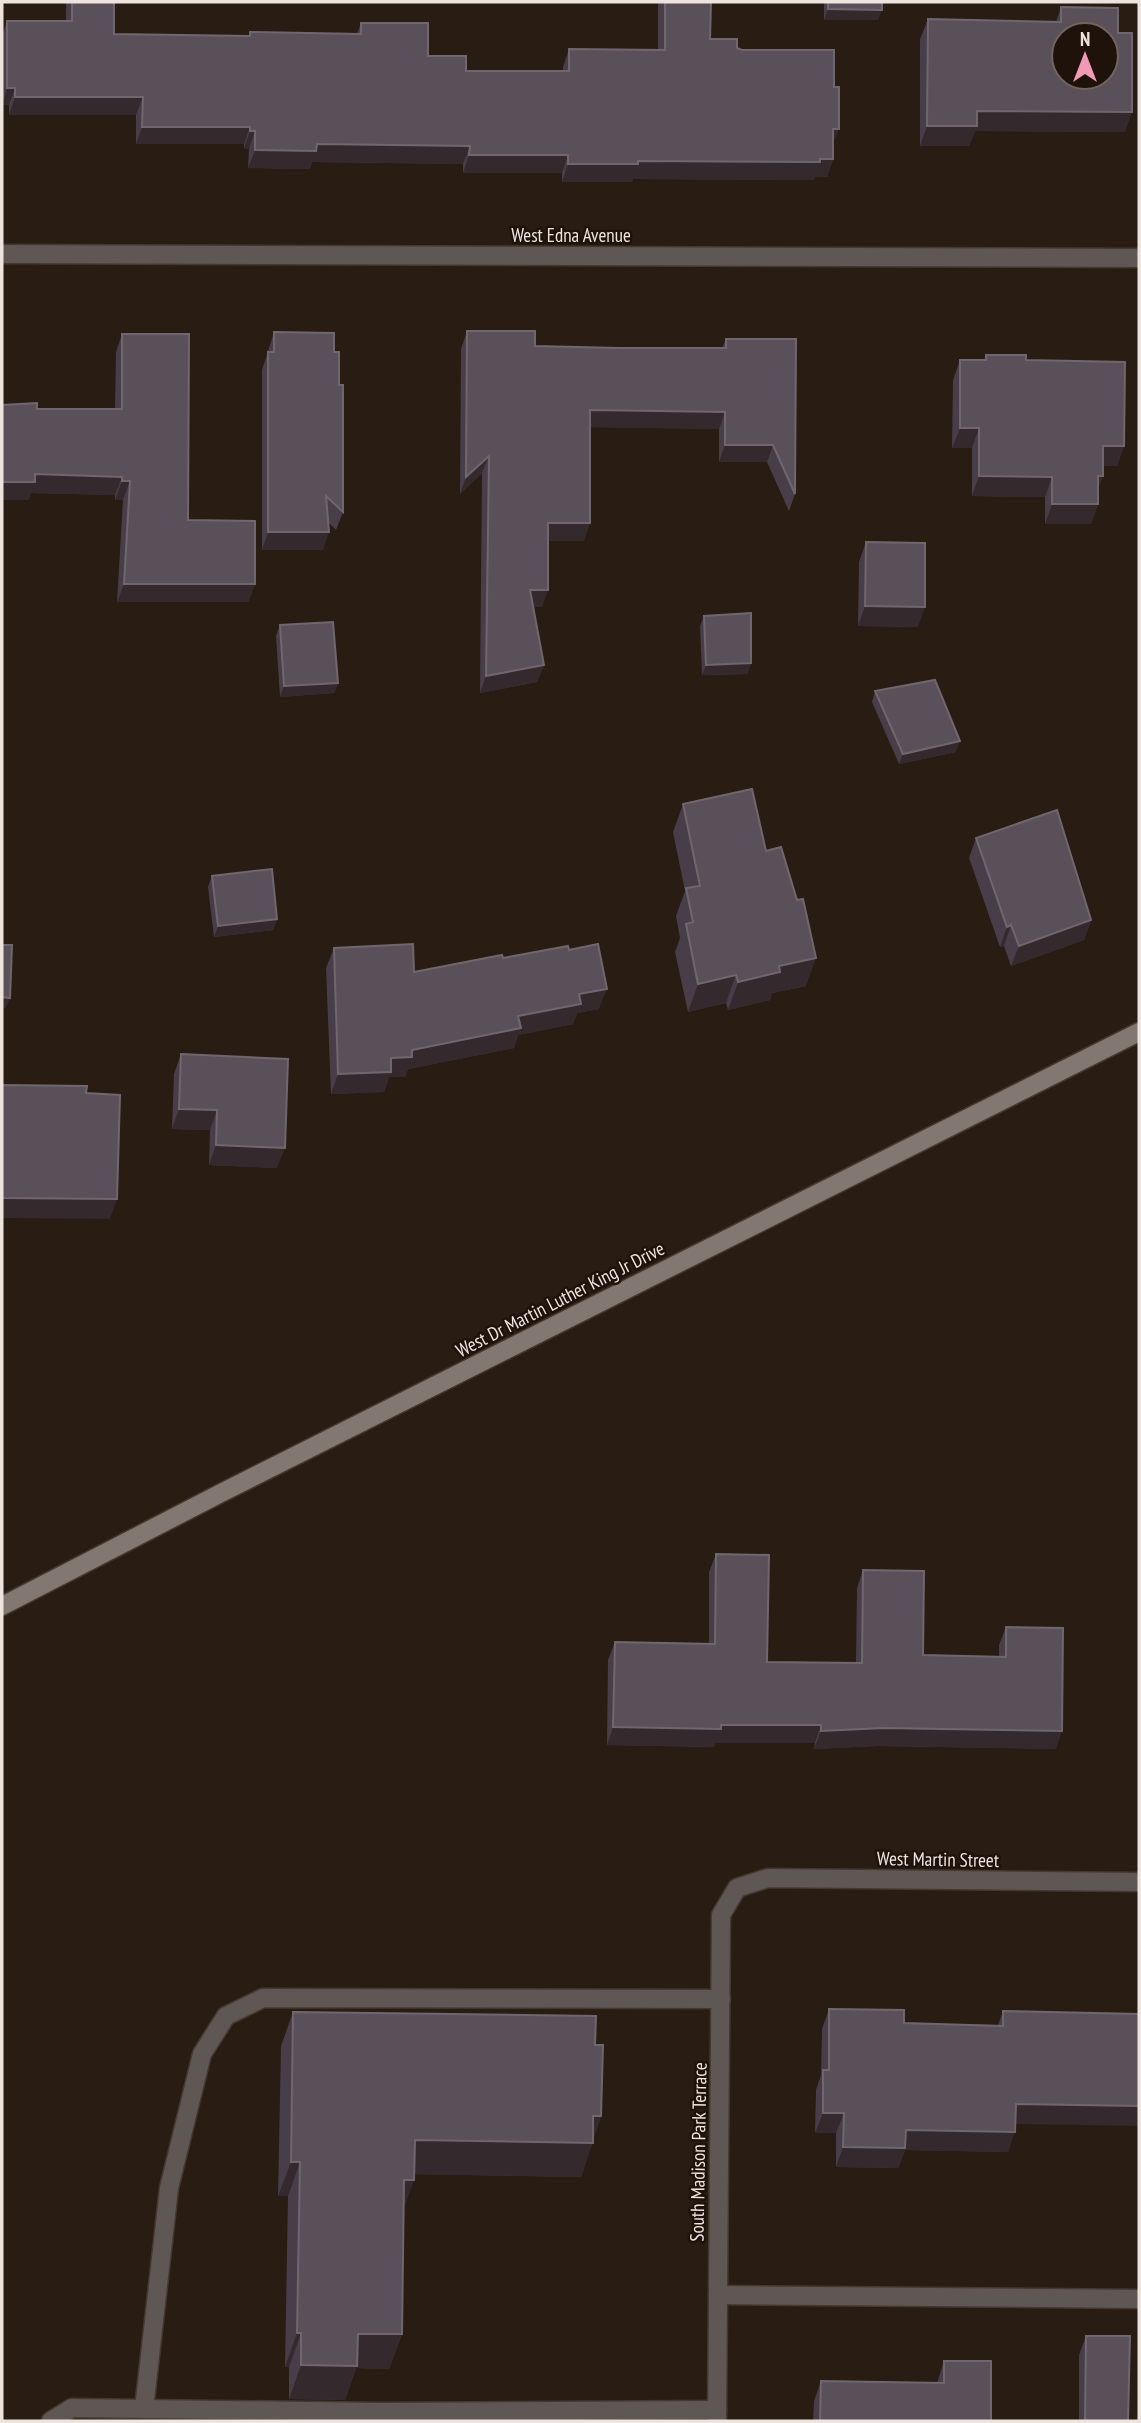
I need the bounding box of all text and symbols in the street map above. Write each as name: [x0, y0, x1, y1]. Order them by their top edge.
north arrow: [1050, 21, 1120, 91]
text: N: [1080, 27, 1090, 51]
street label: West Edna Avenue: [511, 223, 631, 247]
street label: West Dr Martin Luther King Jr Drive: [452, 1236, 668, 1362]
street label: West Martin Street: [877, 1846, 1000, 1872]
street label: South Madison Park Terrace: [684, 2062, 712, 2242]

